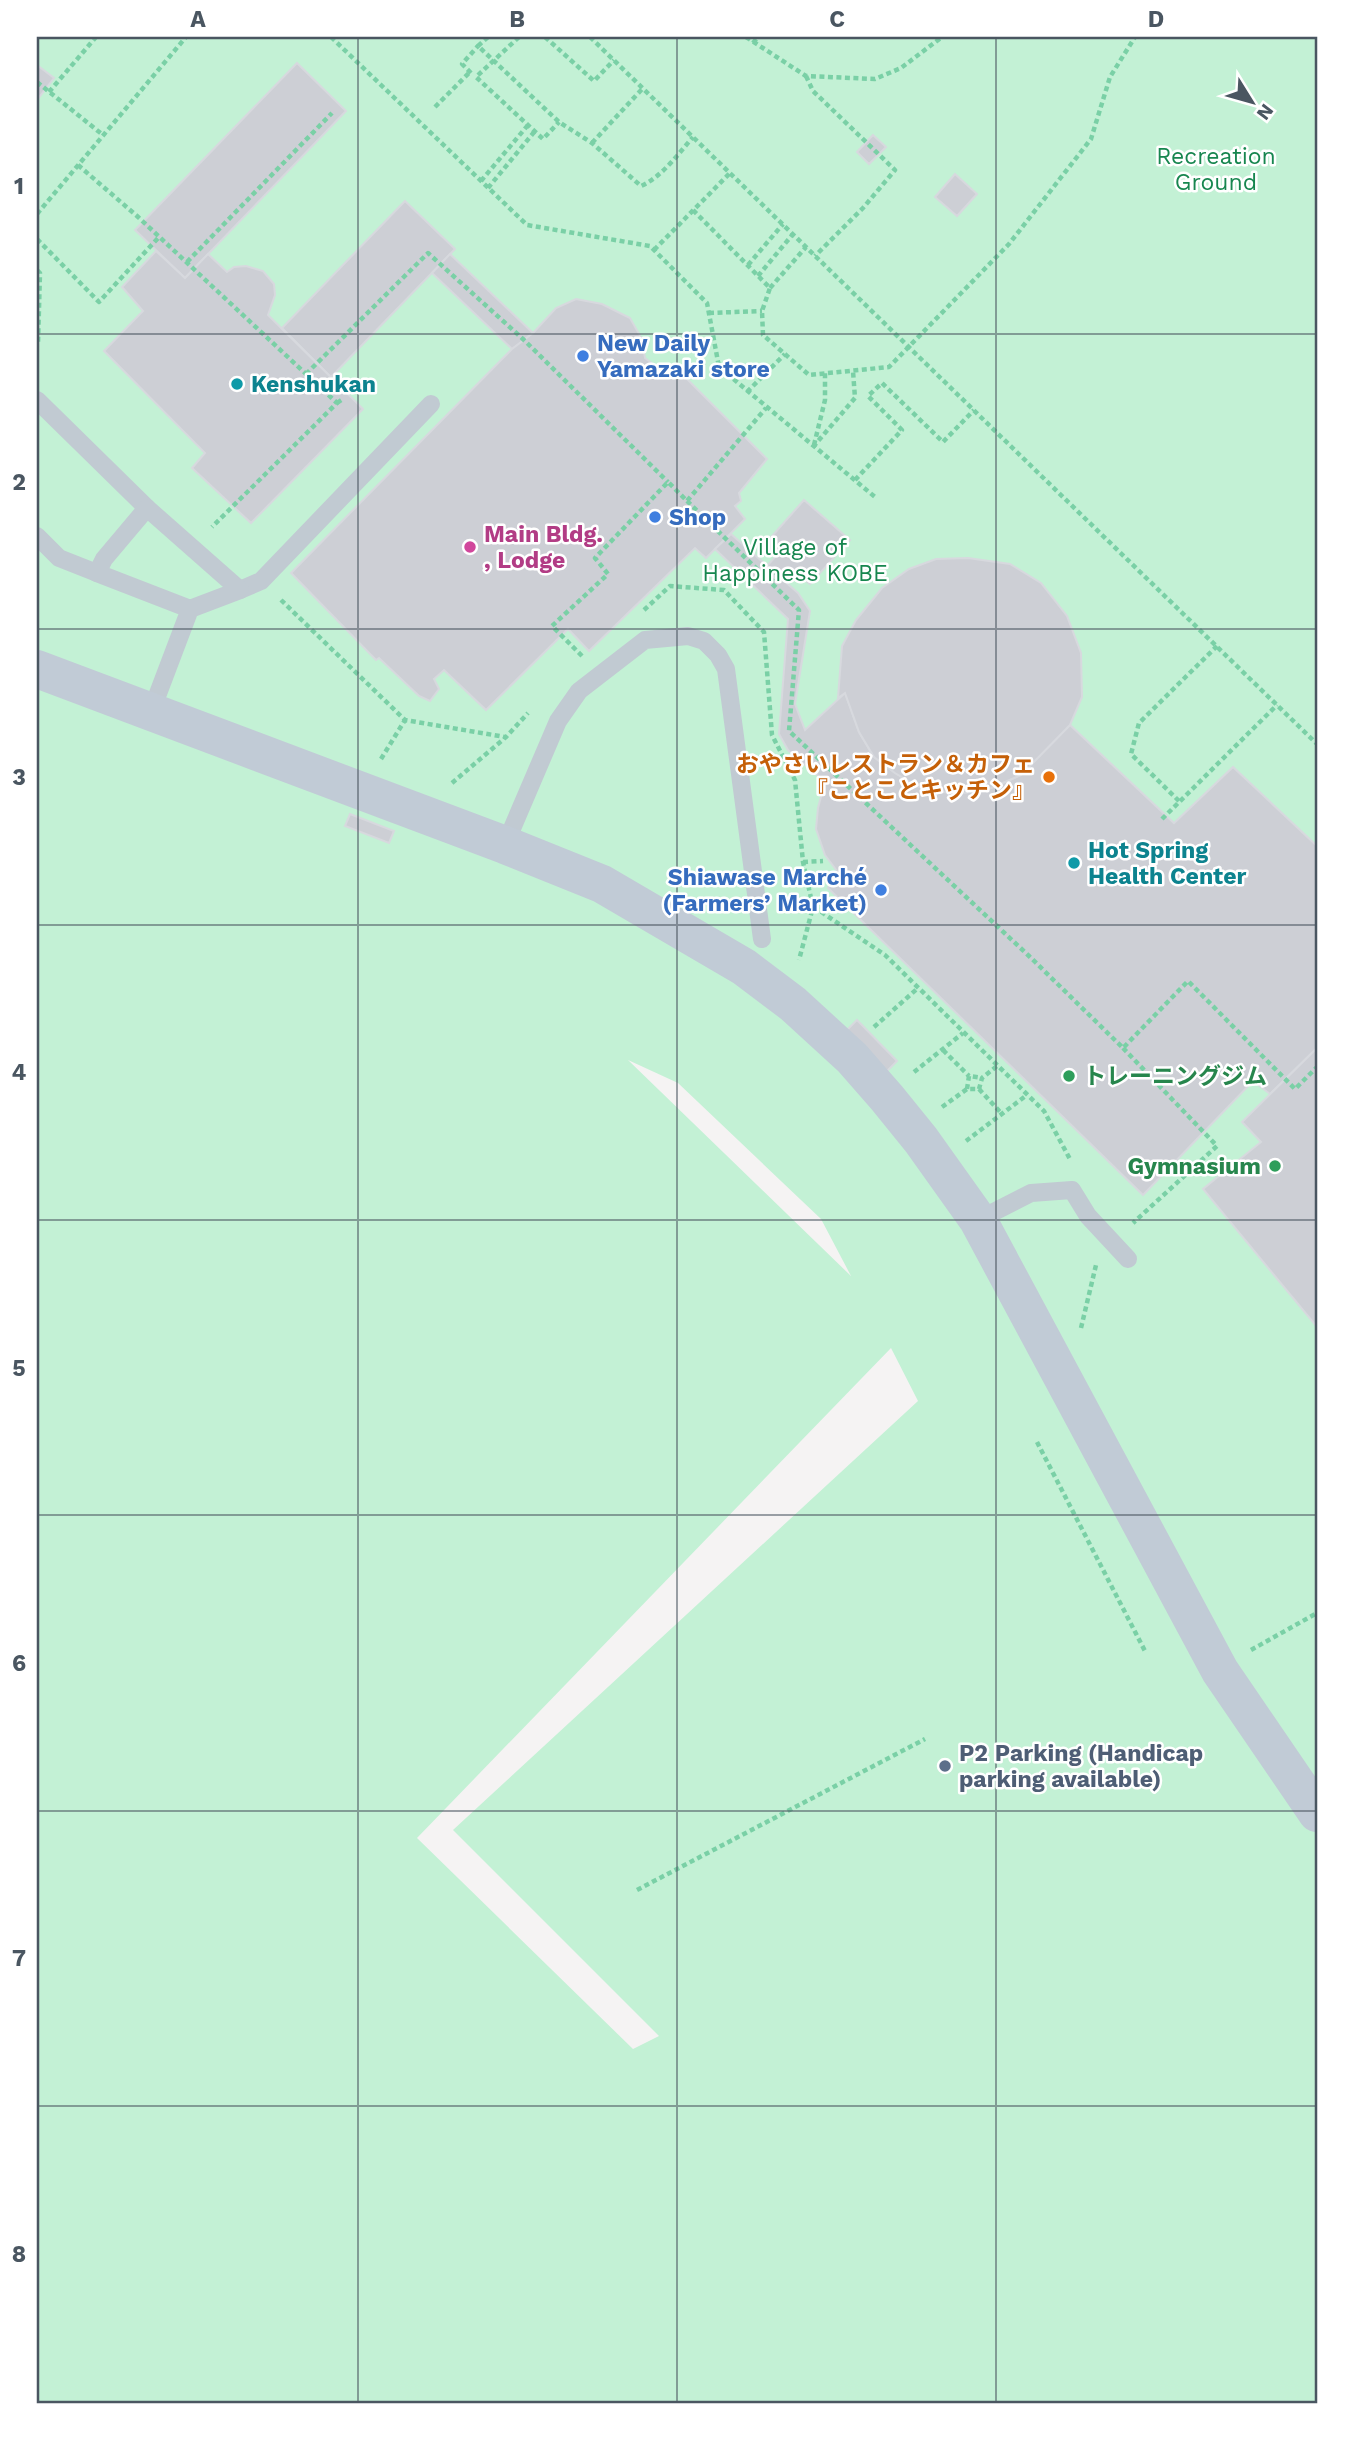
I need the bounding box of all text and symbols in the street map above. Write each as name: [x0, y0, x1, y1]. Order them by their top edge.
text: A: [190, 6, 206, 33]
text: B: [509, 6, 525, 33]
text: C: [829, 6, 845, 33]
text: D: [1148, 6, 1164, 33]
north arrow: [1218, 66, 1288, 136]
text: N: [1252, 99, 1279, 124]
park label: Recreation Ground: [1156, 143, 1276, 196]
text: 1: [14, 173, 24, 200]
place label: New Daily Yamazaki store: [597, 330, 770, 383]
marker: New Daily Yamazaki store: [575, 348, 591, 364]
place label: Kenshukan: [251, 371, 376, 398]
marker: Kenshukan: [229, 376, 245, 392]
text: 2: [12, 469, 26, 496]
place label: Shop: [669, 504, 726, 531]
marker: Shop: [647, 509, 663, 525]
place label: Main Bldg. , Lodge: [484, 521, 603, 574]
park label: Village of Happiness KOBE: [702, 534, 888, 587]
marker: Main Bldg. , Lodge: [462, 539, 478, 555]
place label: おやさいレストラン＆カフェ 『ことことキッチン』: [736, 751, 1035, 804]
text: 3: [12, 764, 26, 791]
marker: おやさいレストラン＆カフェ 『ことことキッチン』: [1041, 769, 1057, 785]
place label: Hot Spring Health Center: [1088, 837, 1246, 890]
marker: Hot Spring Health Center: [1066, 855, 1082, 871]
place label: Shiawase Marché (Farmers’ Market): [663, 864, 867, 917]
marker: Shiawase Marché (Farmers’ Market): [873, 882, 889, 898]
text: 4: [12, 1059, 27, 1086]
place label: トレーニングジム: [1083, 1063, 1267, 1090]
marker: トレーニングジム: [1061, 1068, 1077, 1084]
place label: Gymnasium: [1127, 1153, 1261, 1180]
marker: Gymnasium: [1267, 1158, 1283, 1174]
text: 5: [12, 1355, 26, 1382]
text: 6: [12, 1650, 26, 1677]
place label: P2 Parking (Handicap parking available): [959, 1740, 1203, 1793]
marker: P2 Parking (Handicap parking available): [937, 1758, 953, 1774]
text: 7: [12, 1945, 26, 1972]
text: 8: [12, 2241, 26, 2268]

